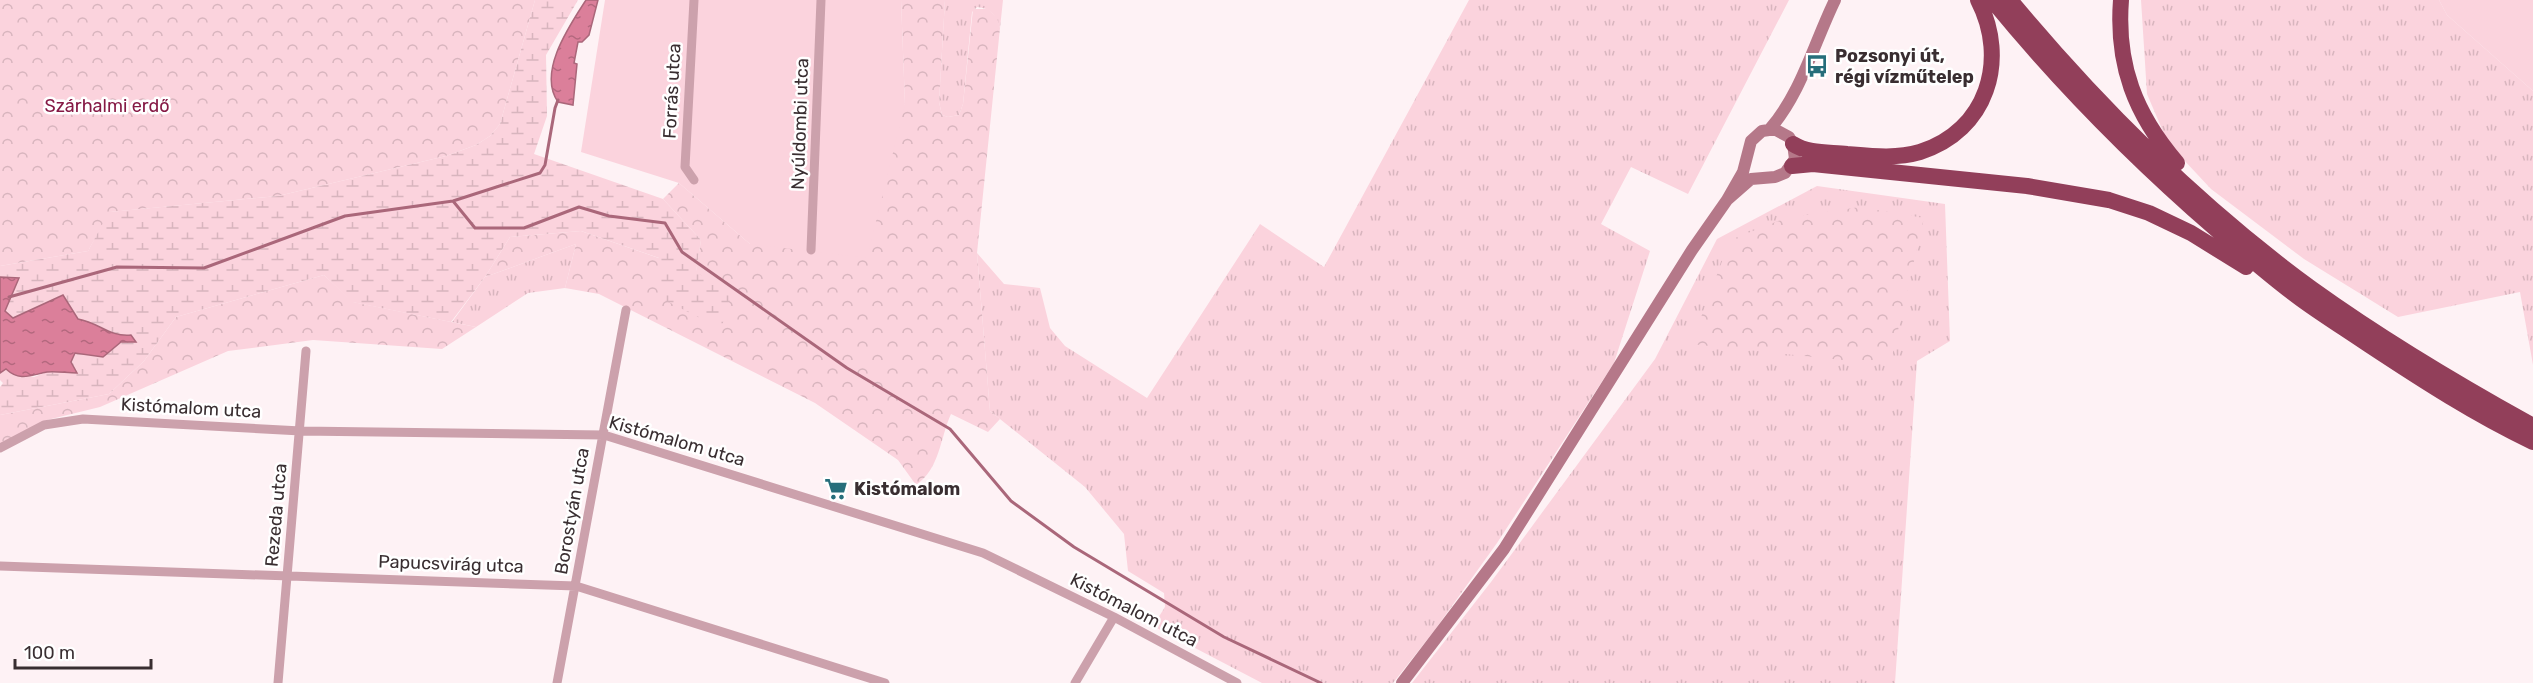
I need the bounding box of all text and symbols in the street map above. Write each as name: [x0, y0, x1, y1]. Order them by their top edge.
street label: Forrás utca: [659, 43, 685, 139]
place label: Pozsonyi út, régi vízműtelep: [1835, 45, 1974, 88]
bus stop icon: Pozsonyi út, régi vízműtelep: [1804, 53, 1830, 79]
street label: Nyúldombi utca: [787, 58, 813, 190]
park label: Szárhalmi erdő: [45, 95, 169, 117]
street label: Kistómalom utca: [120, 393, 262, 423]
street label: Kistómalom utca: [606, 411, 748, 471]
street label: Borostyán utca: [550, 446, 594, 576]
street label: Rezeda utca: [261, 462, 291, 568]
supermarket icon: Kistómalom: [823, 476, 849, 502]
place label: Kistómalom: [854, 478, 960, 500]
street label: Papucsvirág utca: [378, 550, 524, 578]
street label: Kistómalom utca: [1066, 568, 1202, 652]
scale bar: [15, 632, 152, 670]
text: 100 m: [24, 642, 75, 664]

